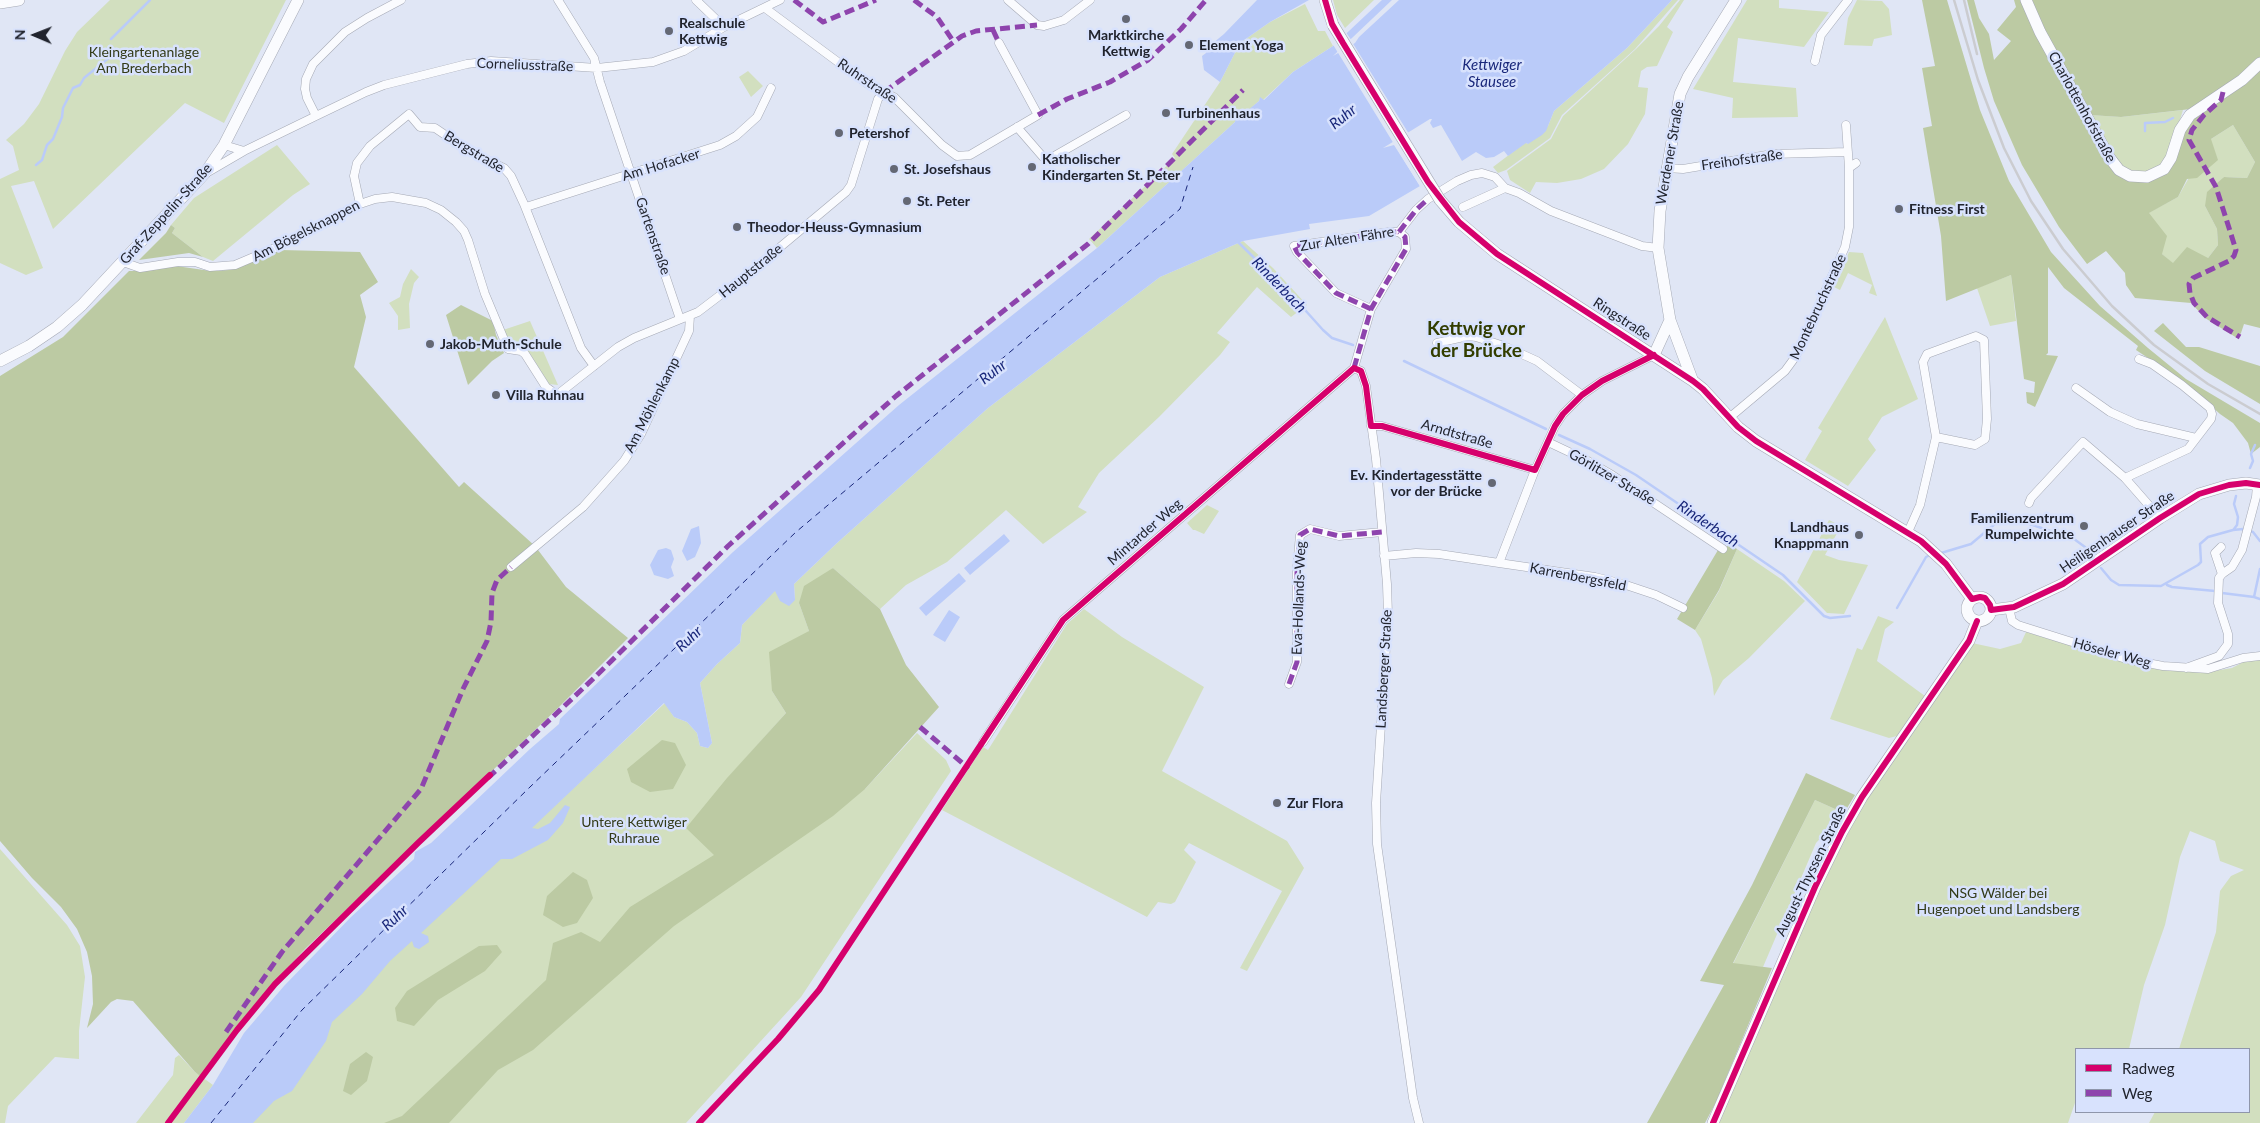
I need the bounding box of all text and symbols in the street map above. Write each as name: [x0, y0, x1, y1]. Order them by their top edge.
north arrow: [10, 10, 60, 60]
marker: Marktkirche Kettwig: [1120, 13, 1132, 25]
place label: Realschule Kettwig: [679, 15, 745, 48]
marker: Realschule Kettwig: [663, 25, 675, 37]
place label: Marktkirche Kettwig: [1088, 27, 1164, 59]
text: N: [11, 29, 28, 40]
place label: Element Yoga: [1199, 37, 1284, 53]
marker: Element Yoga: [1183, 39, 1195, 51]
park label: Kleingartenanlage Am Brederbach: [89, 44, 199, 76]
street label: Charlottenhofstraße: [2045, 49, 2119, 165]
street label: Corneliusstraße: [476, 55, 574, 75]
street label: Ruhrstraße: [834, 55, 900, 107]
water label: Kettwiger Stausee: [1462, 56, 1522, 91]
street label: Werdener Straße: [1653, 100, 1687, 206]
water label: Ruhr: [1326, 101, 1360, 133]
place label: Turbinenhaus: [1176, 105, 1260, 121]
marker: Turbinenhaus: [1160, 107, 1172, 119]
place label: Petershof: [849, 125, 910, 141]
marker: Petershof: [833, 127, 845, 139]
street label: Bergstraße: [441, 128, 507, 176]
street label: Am Hofacker: [620, 145, 702, 185]
street label: Freihofstraße: [1700, 146, 1784, 174]
place label: Katholischer Kindergarten St. Peter: [1042, 151, 1180, 184]
street label: Graf-Zeppelin-Straße: [116, 160, 216, 268]
place label: St. Josefshaus: [904, 161, 991, 177]
marker: Katholischer Kindergarten St. Peter: [1026, 161, 1038, 173]
marker: St. Josefshaus: [888, 163, 900, 175]
place label: St. Peter: [917, 193, 970, 209]
street label: Gartenstraße: [632, 195, 674, 277]
marker: St. Peter: [901, 195, 913, 207]
street label: Am Bögelsknappen: [250, 197, 362, 265]
place label: Fitness First: [1909, 201, 1985, 217]
marker: Fitness First: [1893, 203, 1905, 215]
place label: Theodor-Heuss-Gymnasium: [747, 219, 922, 235]
marker: Theodor-Heuss-Gymnasium: [731, 221, 743, 233]
street label: Zur Alten Fähre: [1299, 223, 1395, 255]
street label: Hauptstraße: [716, 240, 786, 302]
street label: Montebruchstraße: [1786, 252, 1850, 362]
water label: Rinderbach: [1248, 253, 1310, 317]
street label: Ringstraße: [1590, 294, 1654, 344]
district label: Kettwig vor der Brücke: [1427, 318, 1525, 362]
place label: Jakob-Muth-Schule: [440, 336, 562, 352]
marker: Jakob-Muth-Schule: [424, 338, 436, 350]
street label: Am Möhlenkamp: [621, 354, 683, 456]
water label: Ruhr: [976, 356, 1010, 388]
place label: Villa Ruhnau: [506, 387, 584, 403]
marker: Villa Ruhnau: [490, 389, 502, 401]
street label: Arndtstraße: [1419, 416, 1495, 452]
street label: Görlitzer Straße: [1566, 446, 1658, 508]
place label: Ev. Kindertagesstätte vor der Brücke: [1350, 467, 1482, 500]
marker: Ev. Kindertagesstätte vor der Brücke: [1486, 477, 1498, 489]
street label: Heiligenhauser Straße: [2056, 487, 2178, 577]
street label: Mintarder Weg: [1104, 495, 1186, 569]
water label: Rinderbach: [1674, 497, 1742, 551]
place label: Familienzentrum Rumpelwichte: [1971, 510, 2074, 542]
place label: Landhaus Knappmann: [1774, 519, 1849, 552]
marker: Familienzentrum Rumpelwichte: [2078, 520, 2090, 532]
marker: Landhaus Knappmann: [1853, 529, 1865, 541]
street label: Eva-Hollands-Weg: [1289, 541, 1309, 655]
street label: Karrenbergsfeld: [1528, 559, 1628, 595]
street label: Landsberger Straße: [1372, 609, 1396, 729]
water label: Ruhr: [672, 622, 706, 656]
street label: Höseler Weg: [2071, 635, 2153, 671]
place label: Zur Flora: [1287, 795, 1343, 811]
marker: Zur Flora: [1271, 797, 1283, 809]
street label: August-Thyssen-Straße: [1772, 803, 1850, 939]
park label: Untere Kettwiger Ruhraue: [581, 814, 687, 846]
park label: NSG Wälder bei Hugenpoet und Landsberg: [1917, 885, 2079, 918]
water label: Ruhr: [378, 901, 412, 935]
legend: [2075, 1048, 2250, 1113]
text: Radweg: [2122, 1059, 2175, 1077]
text: Weg: [2122, 1084, 2152, 1102]

